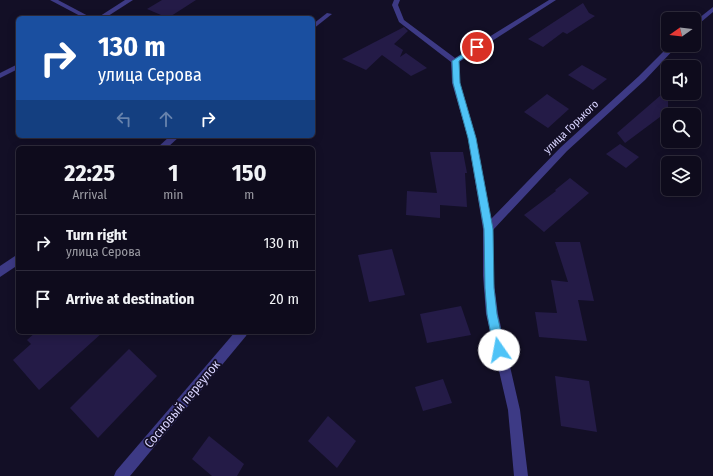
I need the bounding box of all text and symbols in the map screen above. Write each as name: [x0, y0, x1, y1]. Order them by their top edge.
north arrow: [661, 12, 701, 52]
map controls: [661, 12, 701, 196]
text: 130 m: [98, 30, 166, 63]
pin: [460, 30, 494, 64]
icon: right: [32, 32, 84, 84]
icon: arrive: [466, 36, 488, 58]
button: sound: [661, 60, 701, 100]
text: улица Серова: [98, 64, 202, 86]
street label: улица Горького: [541, 97, 601, 156]
icon: left: [113, 108, 135, 130]
icon: ahead: [155, 108, 177, 130]
icon: right: [197, 108, 219, 130]
button: search: [661, 108, 701, 148]
button: layers: [661, 156, 701, 196]
text: 22:25: [64, 159, 115, 187]
text: 1: [168, 159, 178, 187]
text: 150: [232, 159, 267, 187]
text: Arrival: [72, 187, 107, 202]
text: min: [163, 187, 183, 202]
text: m: [244, 187, 254, 202]
text: Turn right: [66, 226, 127, 244]
icon: right: [32, 232, 54, 254]
text: 130 m: [264, 234, 299, 252]
text: улица Серова: [66, 244, 141, 259]
icon: arrive: [32, 288, 54, 310]
text: Arrive at destination: [66, 290, 194, 308]
text: 20 m: [270, 290, 299, 308]
position arrow: [478, 329, 520, 371]
street label: Сосновый переулок: [141, 357, 223, 451]

